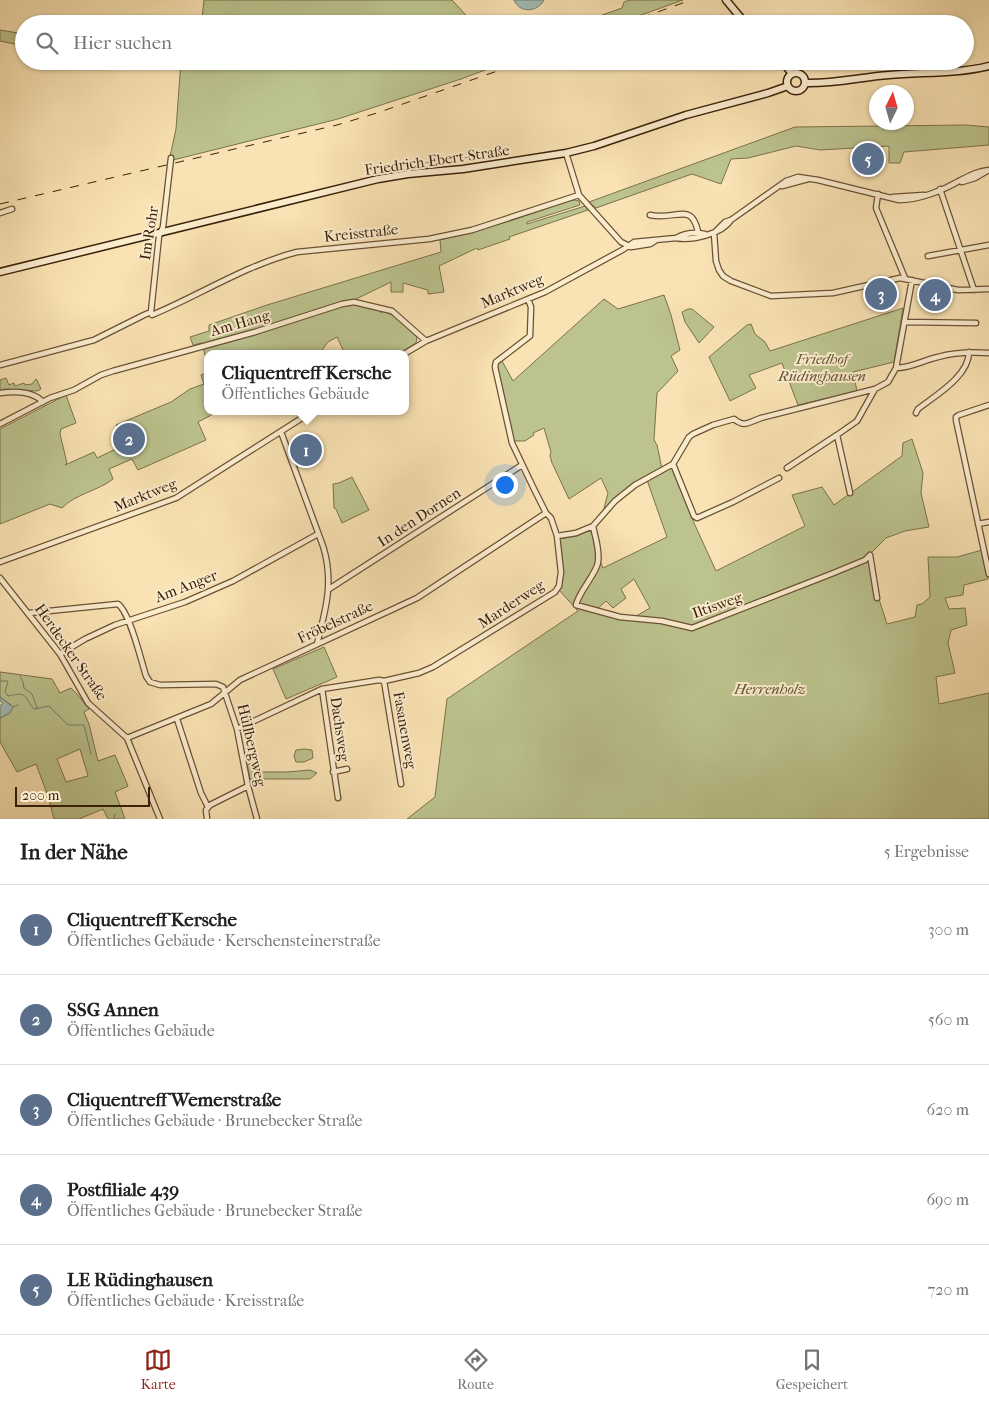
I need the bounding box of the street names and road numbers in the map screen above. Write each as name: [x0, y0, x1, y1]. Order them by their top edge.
street label: Friedrich-Ebert-Straße: [363, 141, 511, 179]
street label: Im Rohr: [136, 204, 162, 261]
street label: Kreisstraße: [323, 220, 400, 246]
street label: Marktweg: [478, 269, 547, 312]
street label: Am Hang: [207, 306, 273, 340]
street label: Marktweg: [111, 474, 180, 516]
street label: In den Dornen: [374, 483, 464, 551]
street label: Am Anger: [151, 566, 220, 607]
street label: Marderweg: [475, 575, 548, 632]
street label: Iltisweg: [690, 587, 745, 622]
street label: Fröbelstraße: [294, 596, 376, 647]
street label: Herdecker Straße: [31, 600, 111, 704]
street label: Fasanenweg: [389, 690, 421, 771]
street label: Dachsweg: [327, 695, 354, 763]
street label: Hüllbergweg: [234, 702, 271, 789]

